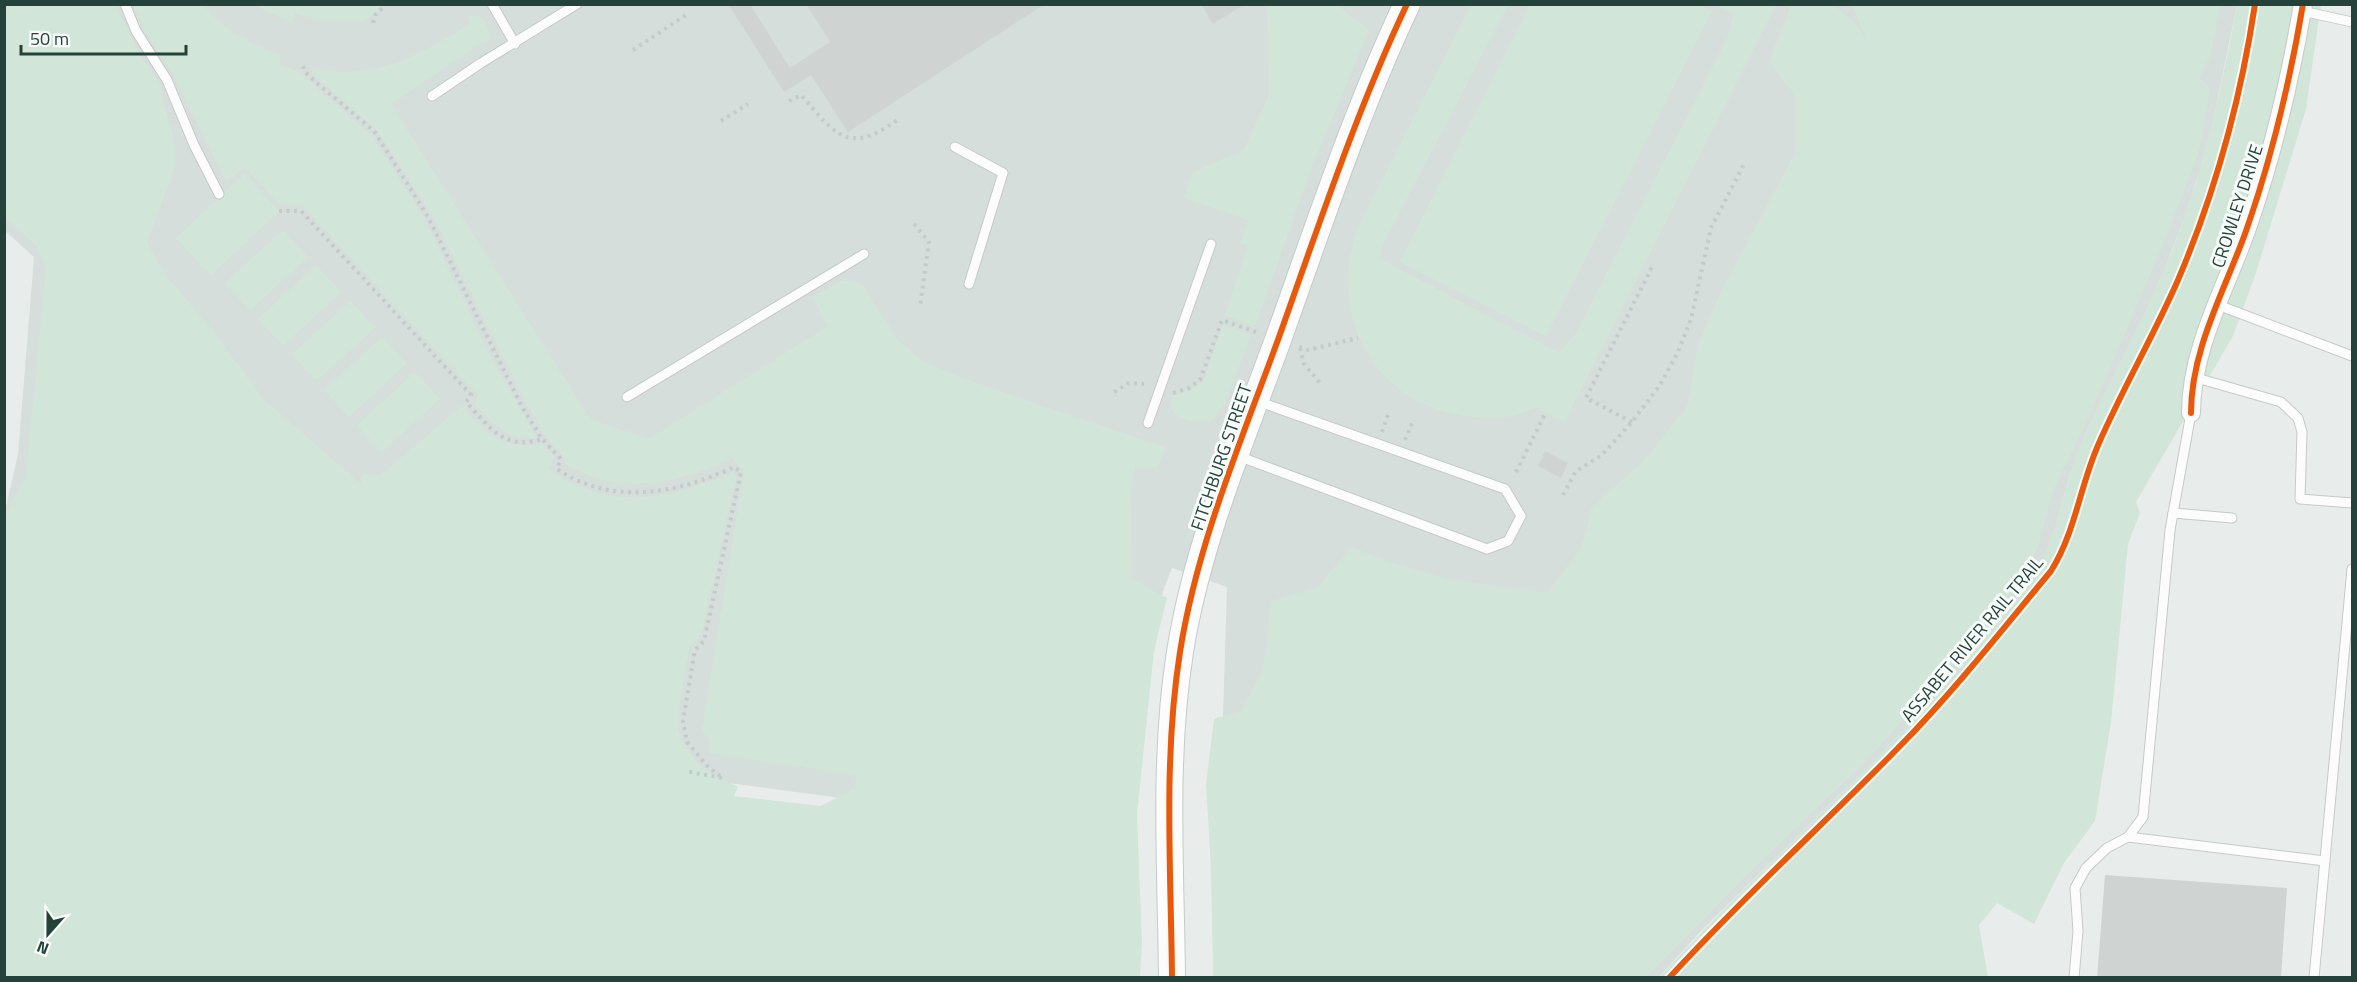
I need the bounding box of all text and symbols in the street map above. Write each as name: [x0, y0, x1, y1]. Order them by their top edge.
scale bar: [21, 18, 186, 56]
text: 50 m: [30, 25, 69, 52]
street label: CROWLEY DRIVE: [2204, 141, 2270, 271]
street label: FITCHBURG STREET: [1183, 380, 1259, 534]
street label: ASSABET RIVER RAIL TRAIL: [1894, 550, 2050, 728]
north arrow: [18, 904, 78, 964]
text: N: [33, 935, 52, 961]

